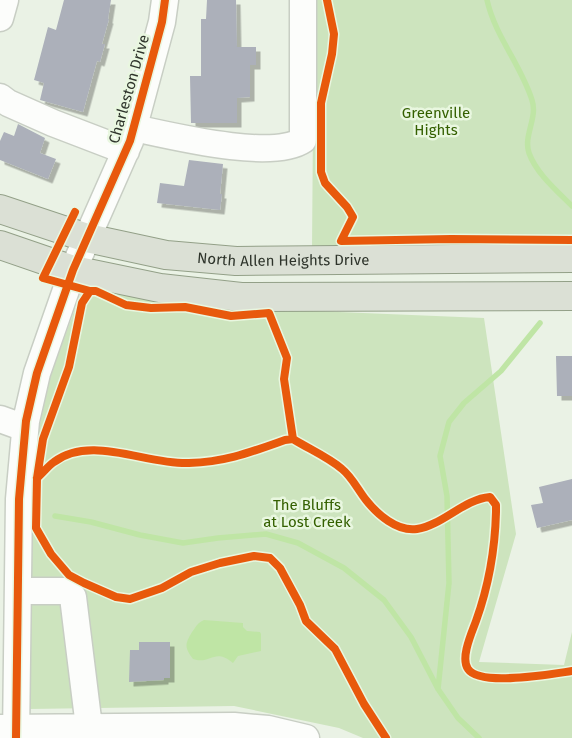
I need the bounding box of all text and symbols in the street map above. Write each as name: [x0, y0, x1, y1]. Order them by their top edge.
street label: Charleston Drive: [105, 33, 153, 145]
park label: Greenville Hights: [402, 104, 470, 139]
street label: North Allen Heights Drive: [197, 249, 369, 270]
park label: The Bluffs at Lost Creek: [263, 496, 351, 531]

